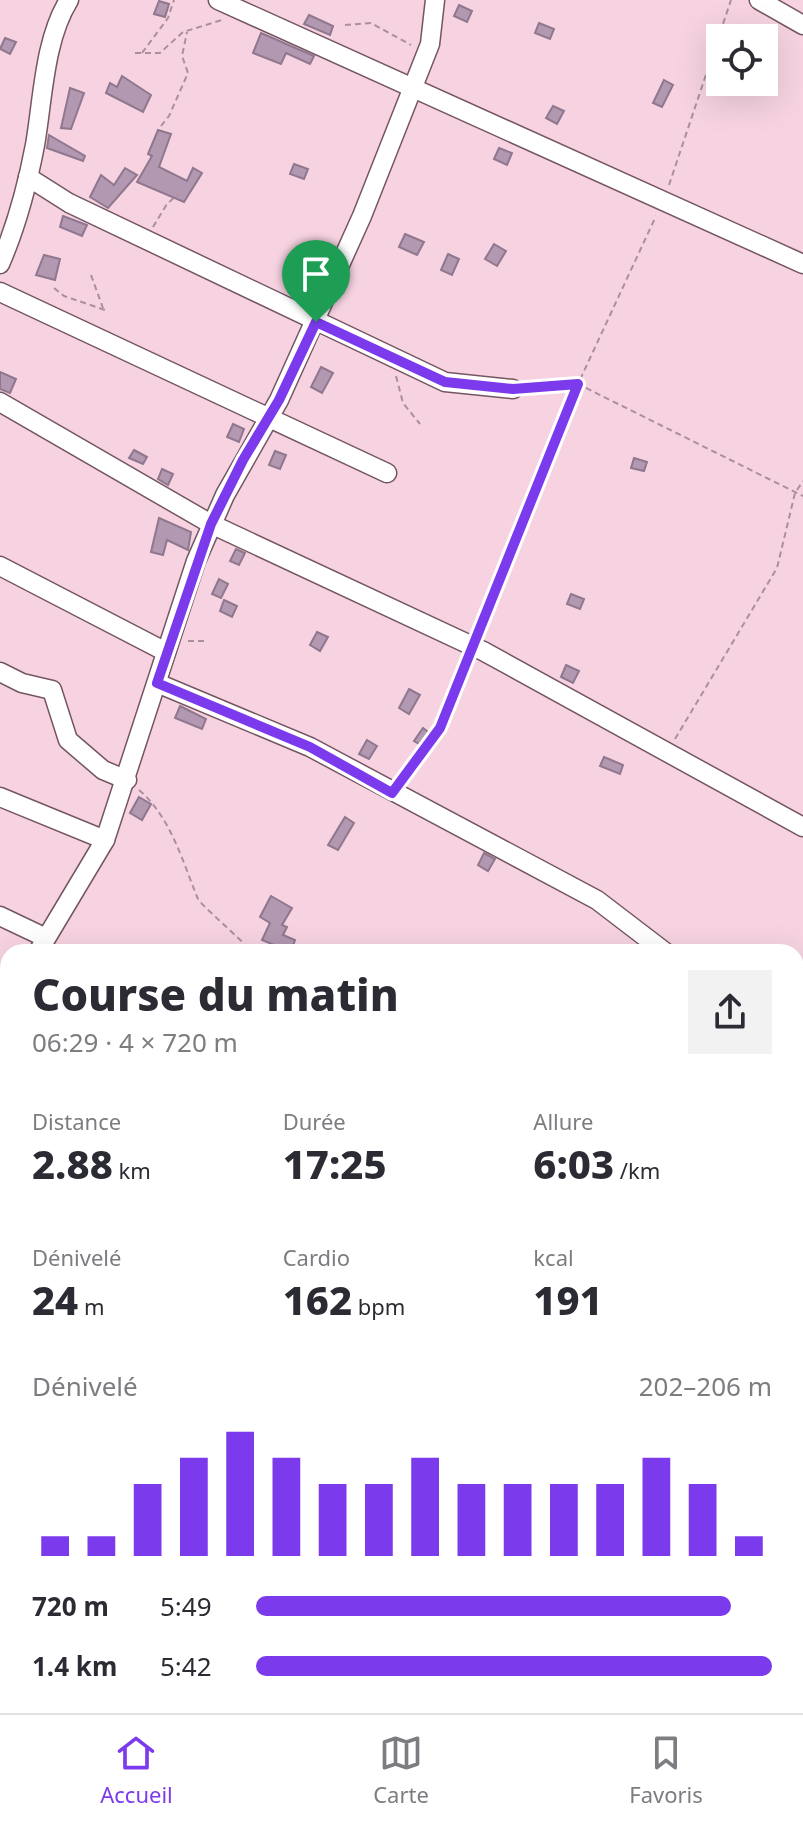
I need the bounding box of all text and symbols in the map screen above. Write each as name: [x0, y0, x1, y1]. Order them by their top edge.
map controls: [706, 24, 778, 96]
button: locate: [706, 24, 778, 96]
pin: [282, 240, 350, 322]
icon: arrive: [294, 252, 338, 296]
text: Course du matin: [32, 964, 399, 1024]
button: share: [688, 970, 772, 1054]
text: 06:29 · 4 × 720 m: [32, 1024, 238, 1060]
text: Distance: [32, 1106, 121, 1136]
text: Durée: [283, 1106, 346, 1136]
text: Allure: [533, 1106, 593, 1136]
text: 2.88: [32, 1136, 113, 1191]
text: 17:25: [283, 1136, 387, 1191]
text: 6:03: [533, 1136, 614, 1191]
text: km: [113, 1155, 151, 1185]
text: /km: [614, 1155, 660, 1185]
text: Dénivelé: [32, 1242, 121, 1272]
text: Cardio: [283, 1242, 350, 1272]
text: kcal: [533, 1242, 574, 1272]
text: 24: [32, 1272, 78, 1327]
text: 162: [283, 1272, 352, 1327]
text: 191: [533, 1272, 603, 1327]
text: m: [78, 1291, 105, 1321]
text: bpm: [352, 1291, 405, 1321]
text: Dénivelé: [32, 1368, 138, 1404]
text: 202–206 m: [639, 1368, 772, 1404]
text: 720 m: [32, 1588, 109, 1624]
text: 5:49: [160, 1588, 212, 1624]
text: 1.4 km: [32, 1648, 117, 1684]
text: 5:42: [160, 1648, 212, 1684]
tab: Accueil: [100, 1731, 173, 1809]
tab: Carte: [373, 1731, 429, 1809]
tab: Favoris: [629, 1731, 703, 1809]

